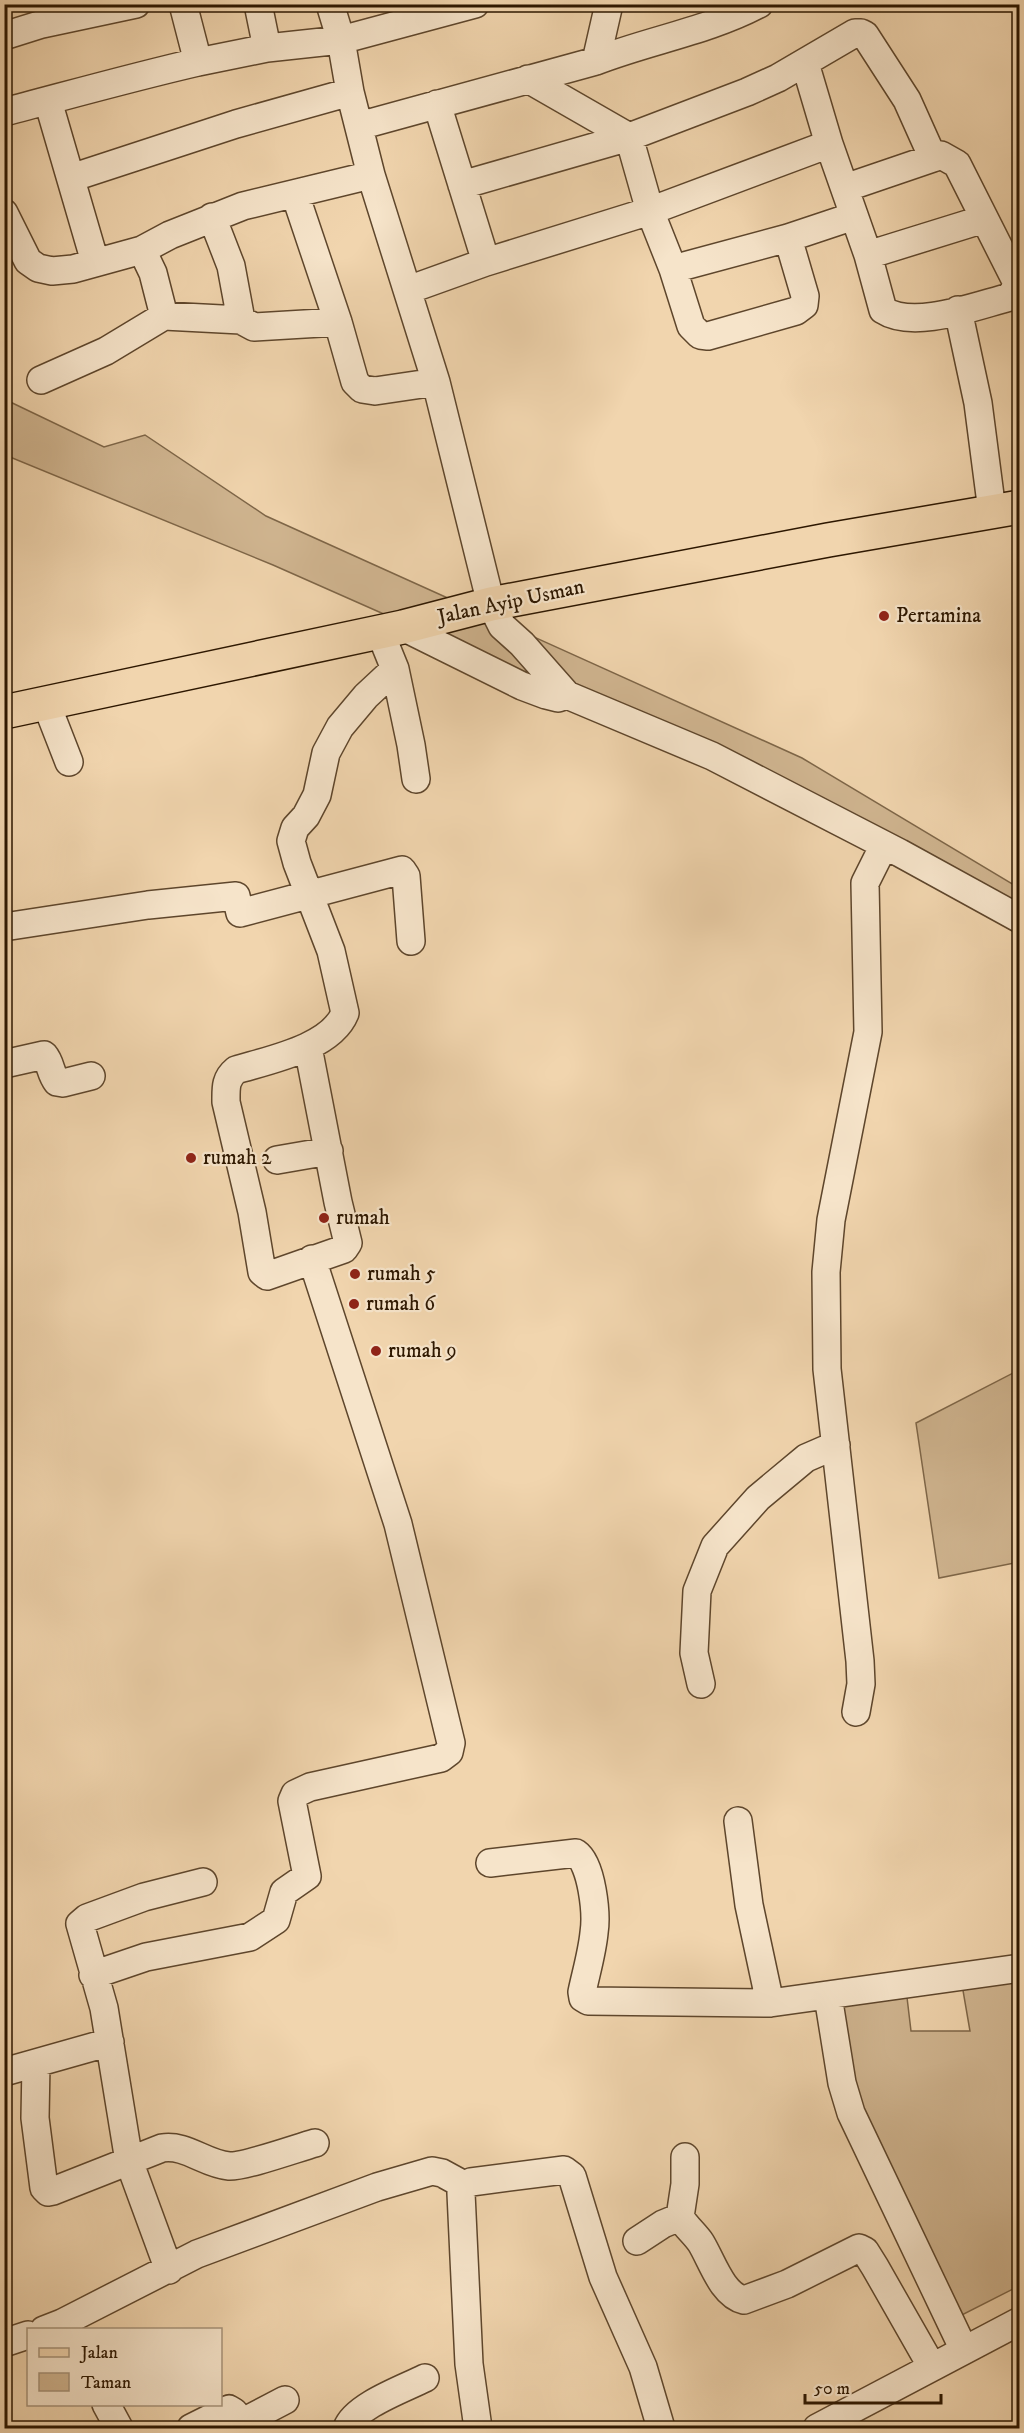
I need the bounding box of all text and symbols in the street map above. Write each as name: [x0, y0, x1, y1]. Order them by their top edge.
street label: Jalan Ayip Usman: [433, 574, 587, 631]
place label: Pertamina: [896, 603, 981, 629]
marker: Pertamina: [877, 609, 891, 623]
place label: rumah 2: [203, 1145, 272, 1171]
marker: rumah 2: [184, 1151, 198, 1165]
place label: rumah: [336, 1205, 390, 1231]
marker: rumah: [317, 1211, 331, 1225]
place label: rumah 5: [367, 1261, 436, 1287]
marker: rumah 5: [348, 1267, 362, 1281]
place label: rumah 6: [366, 1291, 436, 1317]
marker: rumah 6: [347, 1297, 361, 1311]
place label: rumah 9: [388, 1338, 457, 1364]
marker: rumah 9: [369, 1344, 383, 1358]
legend: [27, 2328, 222, 2406]
text: Jalan: [79, 2342, 119, 2364]
scale bar: [805, 2367, 942, 2405]
text: Taman: [81, 2372, 132, 2394]
text: 50 m: [814, 2378, 850, 2400]

